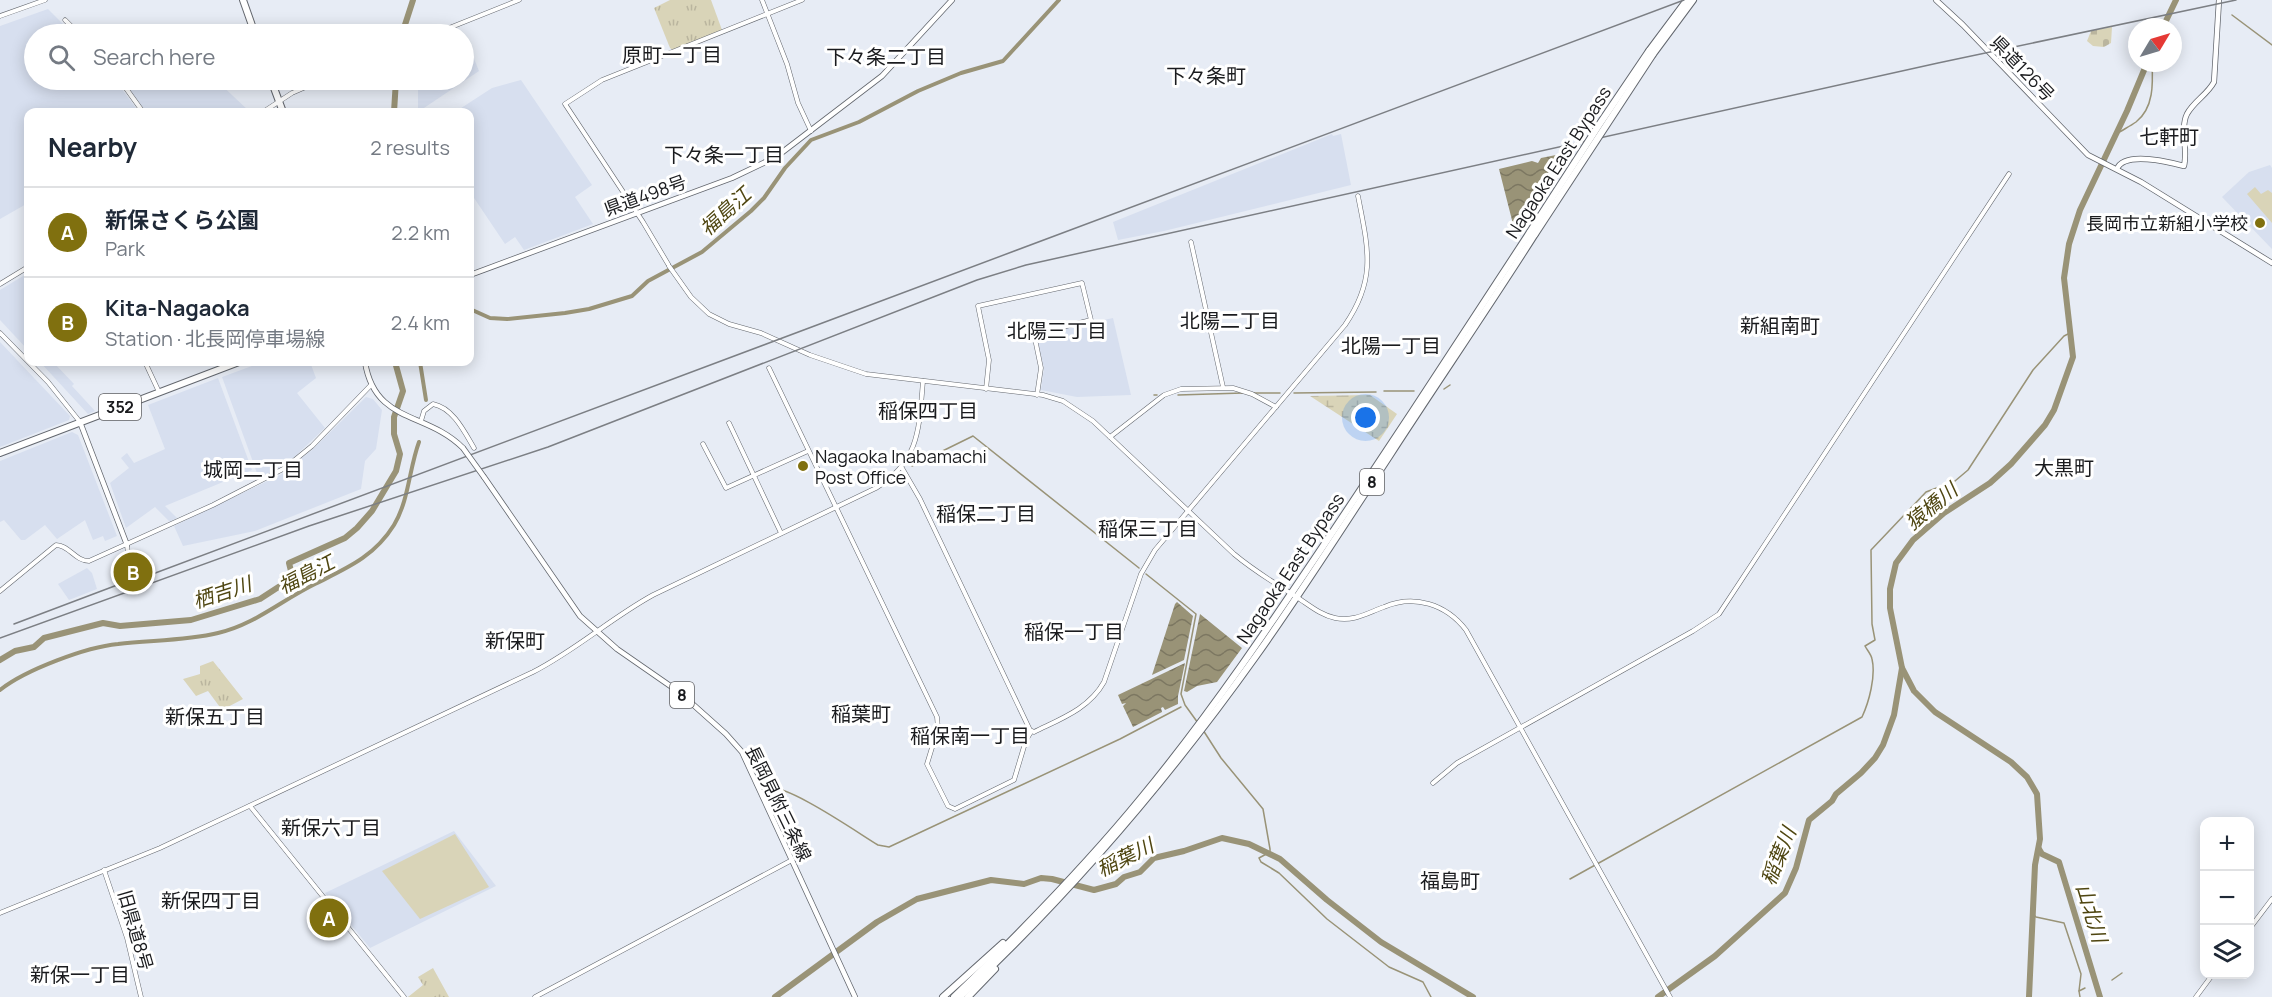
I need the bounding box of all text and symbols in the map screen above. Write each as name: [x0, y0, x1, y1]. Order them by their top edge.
north arrow: [2128, 18, 2182, 72]
search box: [24, 24, 474, 90]
street label: 県道126号: [1986, 30, 2060, 106]
icon: search: [45, 41, 78, 74]
district label: 原町一丁目: [622, 41, 722, 68]
text: Search here: [93, 42, 215, 72]
district label: 下々条二丁目: [826, 43, 946, 70]
district label: 下々条町: [1166, 62, 1246, 89]
street label: Nagaoka East Bypass: [1500, 81, 1616, 243]
district label: 七軒町: [2139, 123, 2199, 150]
text: Nearby: [48, 129, 137, 165]
text: 2 results: [370, 134, 450, 161]
district label: 下々条一丁目: [664, 141, 784, 168]
street label: 県道498号: [600, 169, 690, 221]
water label: 福島江: [694, 180, 758, 241]
text: 新保さくら公園: [105, 205, 259, 235]
place label: 長岡市立新組小学校: [2086, 211, 2248, 235]
marker: 長岡市立新組小学校: [2253, 216, 2267, 230]
text: A: [61, 219, 74, 246]
text: 2.2 km: [391, 219, 450, 246]
text: Park: [105, 235, 145, 262]
text: Kita-Nagaoka: [105, 293, 250, 323]
district label: 北陽二丁目: [1180, 307, 1280, 334]
text: B: [61, 309, 74, 336]
text: 2.4 km: [391, 309, 450, 336]
district label: 新組南町: [1740, 312, 1820, 339]
district label: 北陽三丁目: [1007, 317, 1107, 344]
text: Station · 北長岡停車場線: [105, 325, 325, 352]
district label: 北陽一丁目: [1341, 332, 1441, 359]
road number: 352: [99, 394, 141, 420]
district label: 稲保四丁目: [878, 397, 978, 424]
your location: [1351, 403, 1380, 432]
place label: Nagaoka Inabamachi Post Office: [815, 444, 987, 489]
district label: 大黒町: [2034, 454, 2094, 481]
district label: 城岡二丁目: [203, 456, 303, 483]
marker: Nagaoka Inabamachi Post Office: [796, 459, 810, 473]
road number: 8: [1360, 469, 1384, 495]
water label: 猿橋川: [1899, 475, 1964, 535]
street label: Nagaoka East Bypass: [1231, 488, 1349, 648]
district label: 稲保二丁目: [936, 500, 1036, 527]
district label: 稲保三丁目: [1098, 515, 1198, 542]
water label: 福島江: [273, 547, 341, 600]
pin: B: [114, 550, 152, 594]
water label: 栖吉川: [189, 569, 257, 614]
district label: 稲保一丁目: [1024, 618, 1124, 645]
district label: 新保町: [485, 627, 545, 654]
road number: 8: [670, 682, 694, 708]
district label: 稲葉町: [831, 700, 891, 727]
district label: 新保五丁目: [165, 703, 265, 730]
district label: 稲保南一丁目: [910, 722, 1030, 749]
street label: 長岡見附三条線: [741, 741, 817, 865]
district label: 新保六丁目: [281, 814, 381, 841]
map controls: [2200, 817, 2254, 979]
button: +: [2200, 817, 2254, 871]
water label: 稲葉川: [1754, 821, 1803, 889]
water label: 稲葉川: [1092, 831, 1160, 882]
district label: 福島町: [1420, 867, 1480, 894]
button: −: [2200, 871, 2254, 925]
water label: 山北川: [2070, 880, 2114, 948]
street label: 旧県道8号: [113, 887, 159, 973]
district label: 新保四丁目: [161, 887, 261, 914]
pin: A: [310, 896, 348, 940]
button: layers: [2200, 925, 2254, 979]
district label: 新保一丁目: [30, 961, 130, 988]

